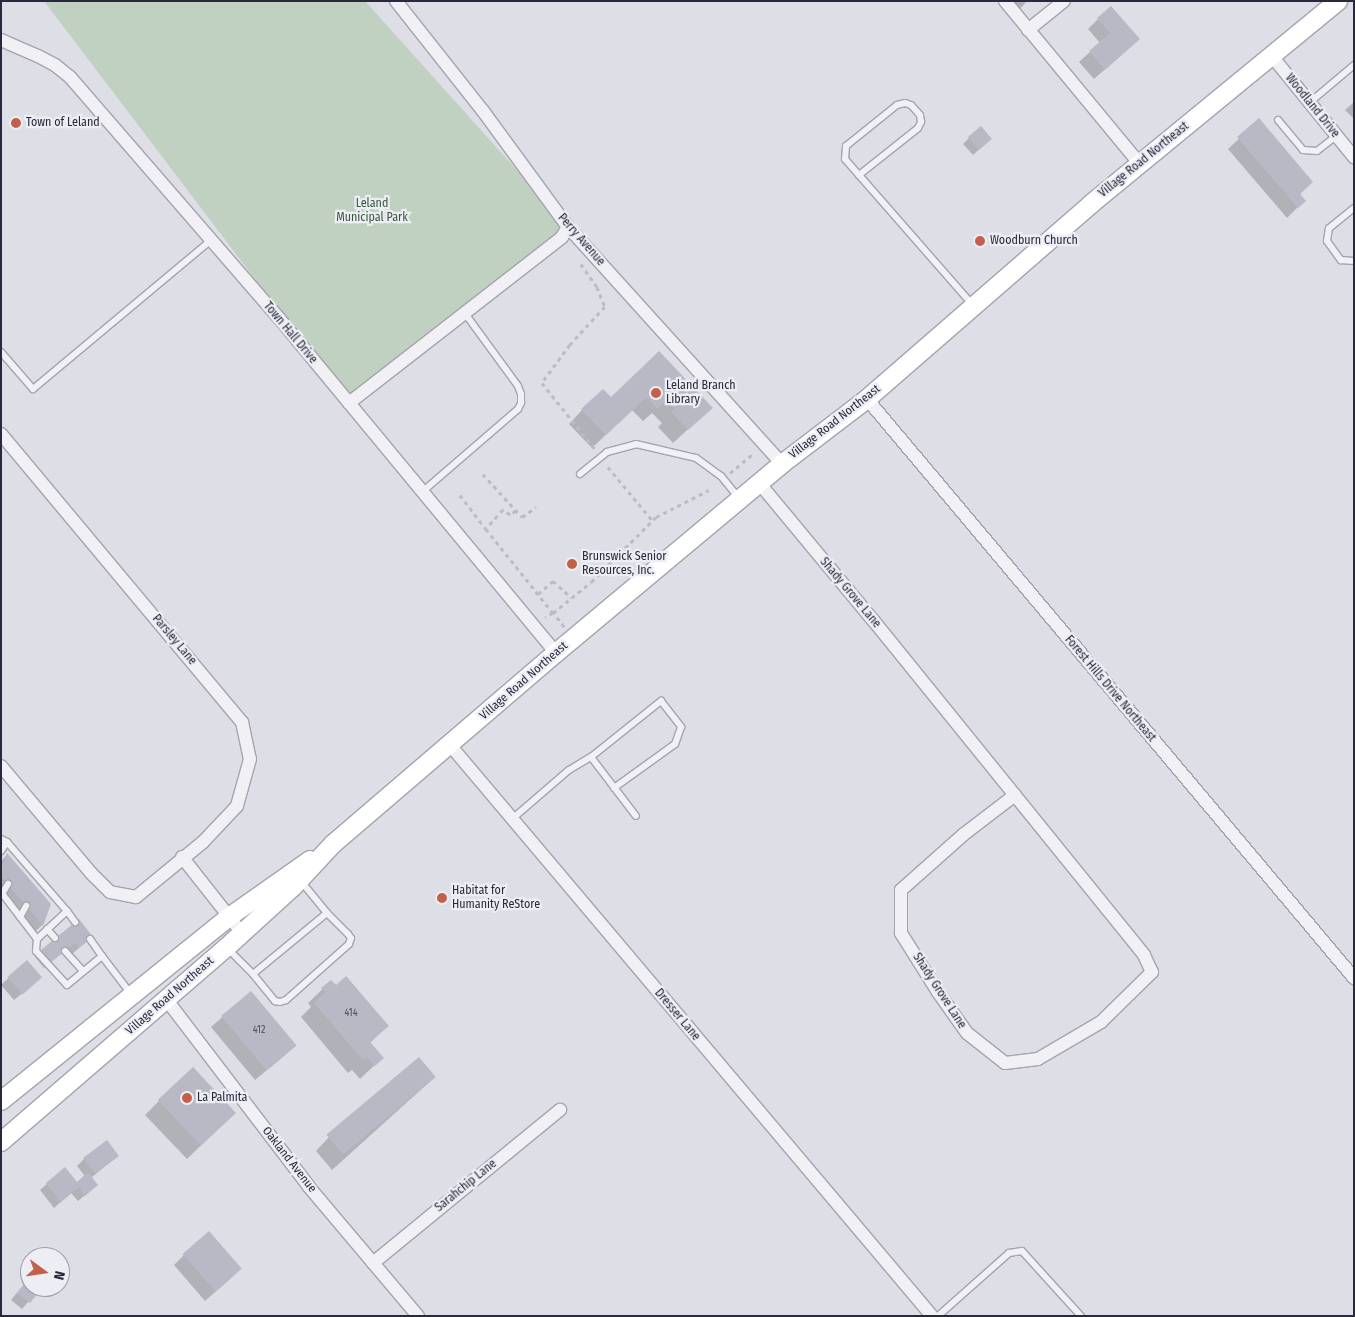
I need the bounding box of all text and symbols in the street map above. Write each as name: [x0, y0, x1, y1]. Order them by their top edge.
street label: Woodland Drive: [1282, 71, 1342, 141]
place label: Town of Leland: [26, 116, 100, 130]
marker: Town of Leland: [10, 117, 22, 129]
street label: Village Road Northeast: [1096, 119, 1192, 201]
park label: Leland Municipal Park: [336, 197, 408, 225]
street label: Perry Avenue: [554, 211, 608, 269]
place label: Woodburn Church: [990, 234, 1078, 248]
marker: Woodburn Church: [974, 235, 986, 247]
street label: Town Hall Drive: [260, 299, 320, 367]
place label: Leland Branch Library: [666, 379, 736, 407]
street label: Village Road Northeast: [787, 382, 883, 462]
marker: Leland Branch Library: [650, 387, 662, 399]
place label: Brunswick Senior Resources, Inc.: [582, 550, 667, 578]
street label: Shady Grove Lane: [816, 555, 884, 631]
marker: Brunswick Senior Resources, Inc.: [566, 558, 578, 570]
street label: Parsley Lane: [149, 612, 199, 668]
street label: Forest Hills Drive Northeast: [1061, 633, 1159, 745]
street label: Village Road Northeast: [477, 639, 571, 723]
place label: Habitat for Humanity ReStore: [452, 884, 540, 912]
marker: Habitat for Humanity ReStore: [436, 892, 448, 904]
street label: Shady Grove Lane: [909, 951, 969, 1031]
street label: Village Road Northeast: [123, 954, 217, 1038]
street label: Dresser Lane: [651, 986, 703, 1044]
house number: 414: [344, 1008, 358, 1020]
house number: 412: [253, 1025, 265, 1037]
place label: La Palmita: [197, 1091, 247, 1105]
marker: La Palmita: [181, 1092, 193, 1104]
street label: Oakland Avenue: [259, 1124, 319, 1196]
street label: Sarahchip Lane: [432, 1157, 500, 1215]
north arrow: [20, 1247, 70, 1297]
text: N: [50, 1269, 68, 1282]

